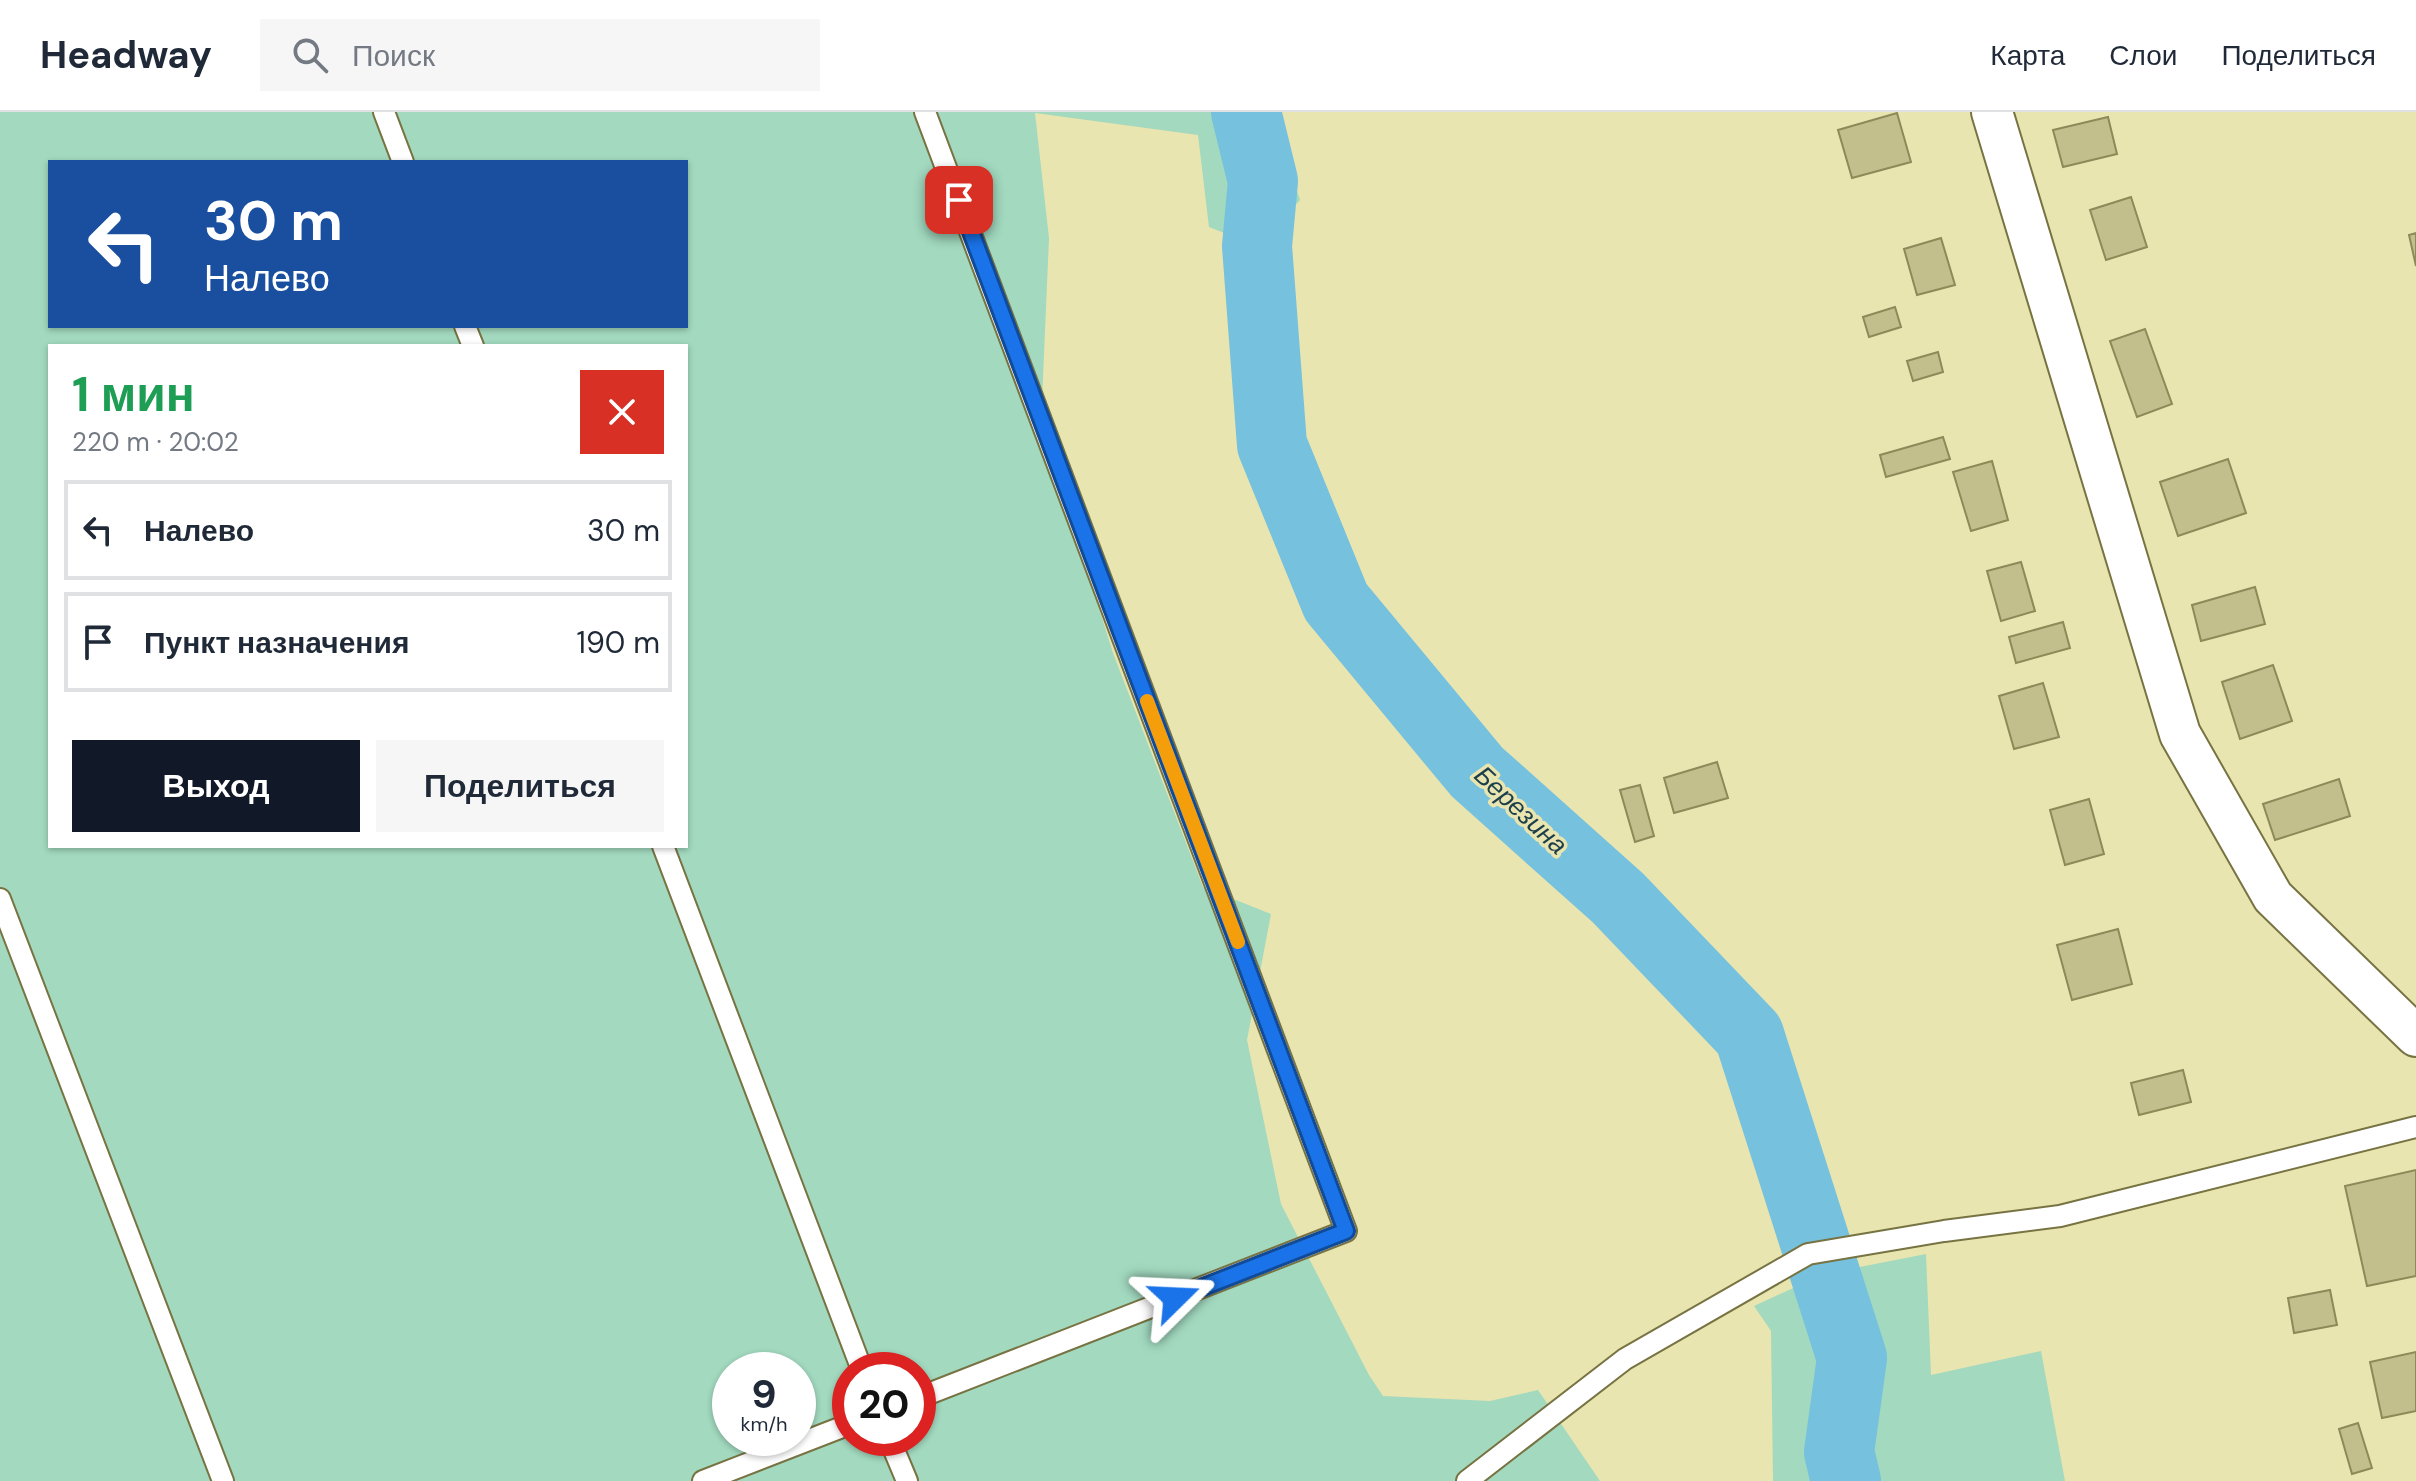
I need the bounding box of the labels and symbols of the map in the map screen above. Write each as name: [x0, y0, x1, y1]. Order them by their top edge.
pin: [925, 166, 993, 234]
water label: Березина: [1467, 758, 1575, 862]
position arrow: [1133, 1256, 1217, 1340]
speed limit sign: 20: [832, 1352, 936, 1456]

